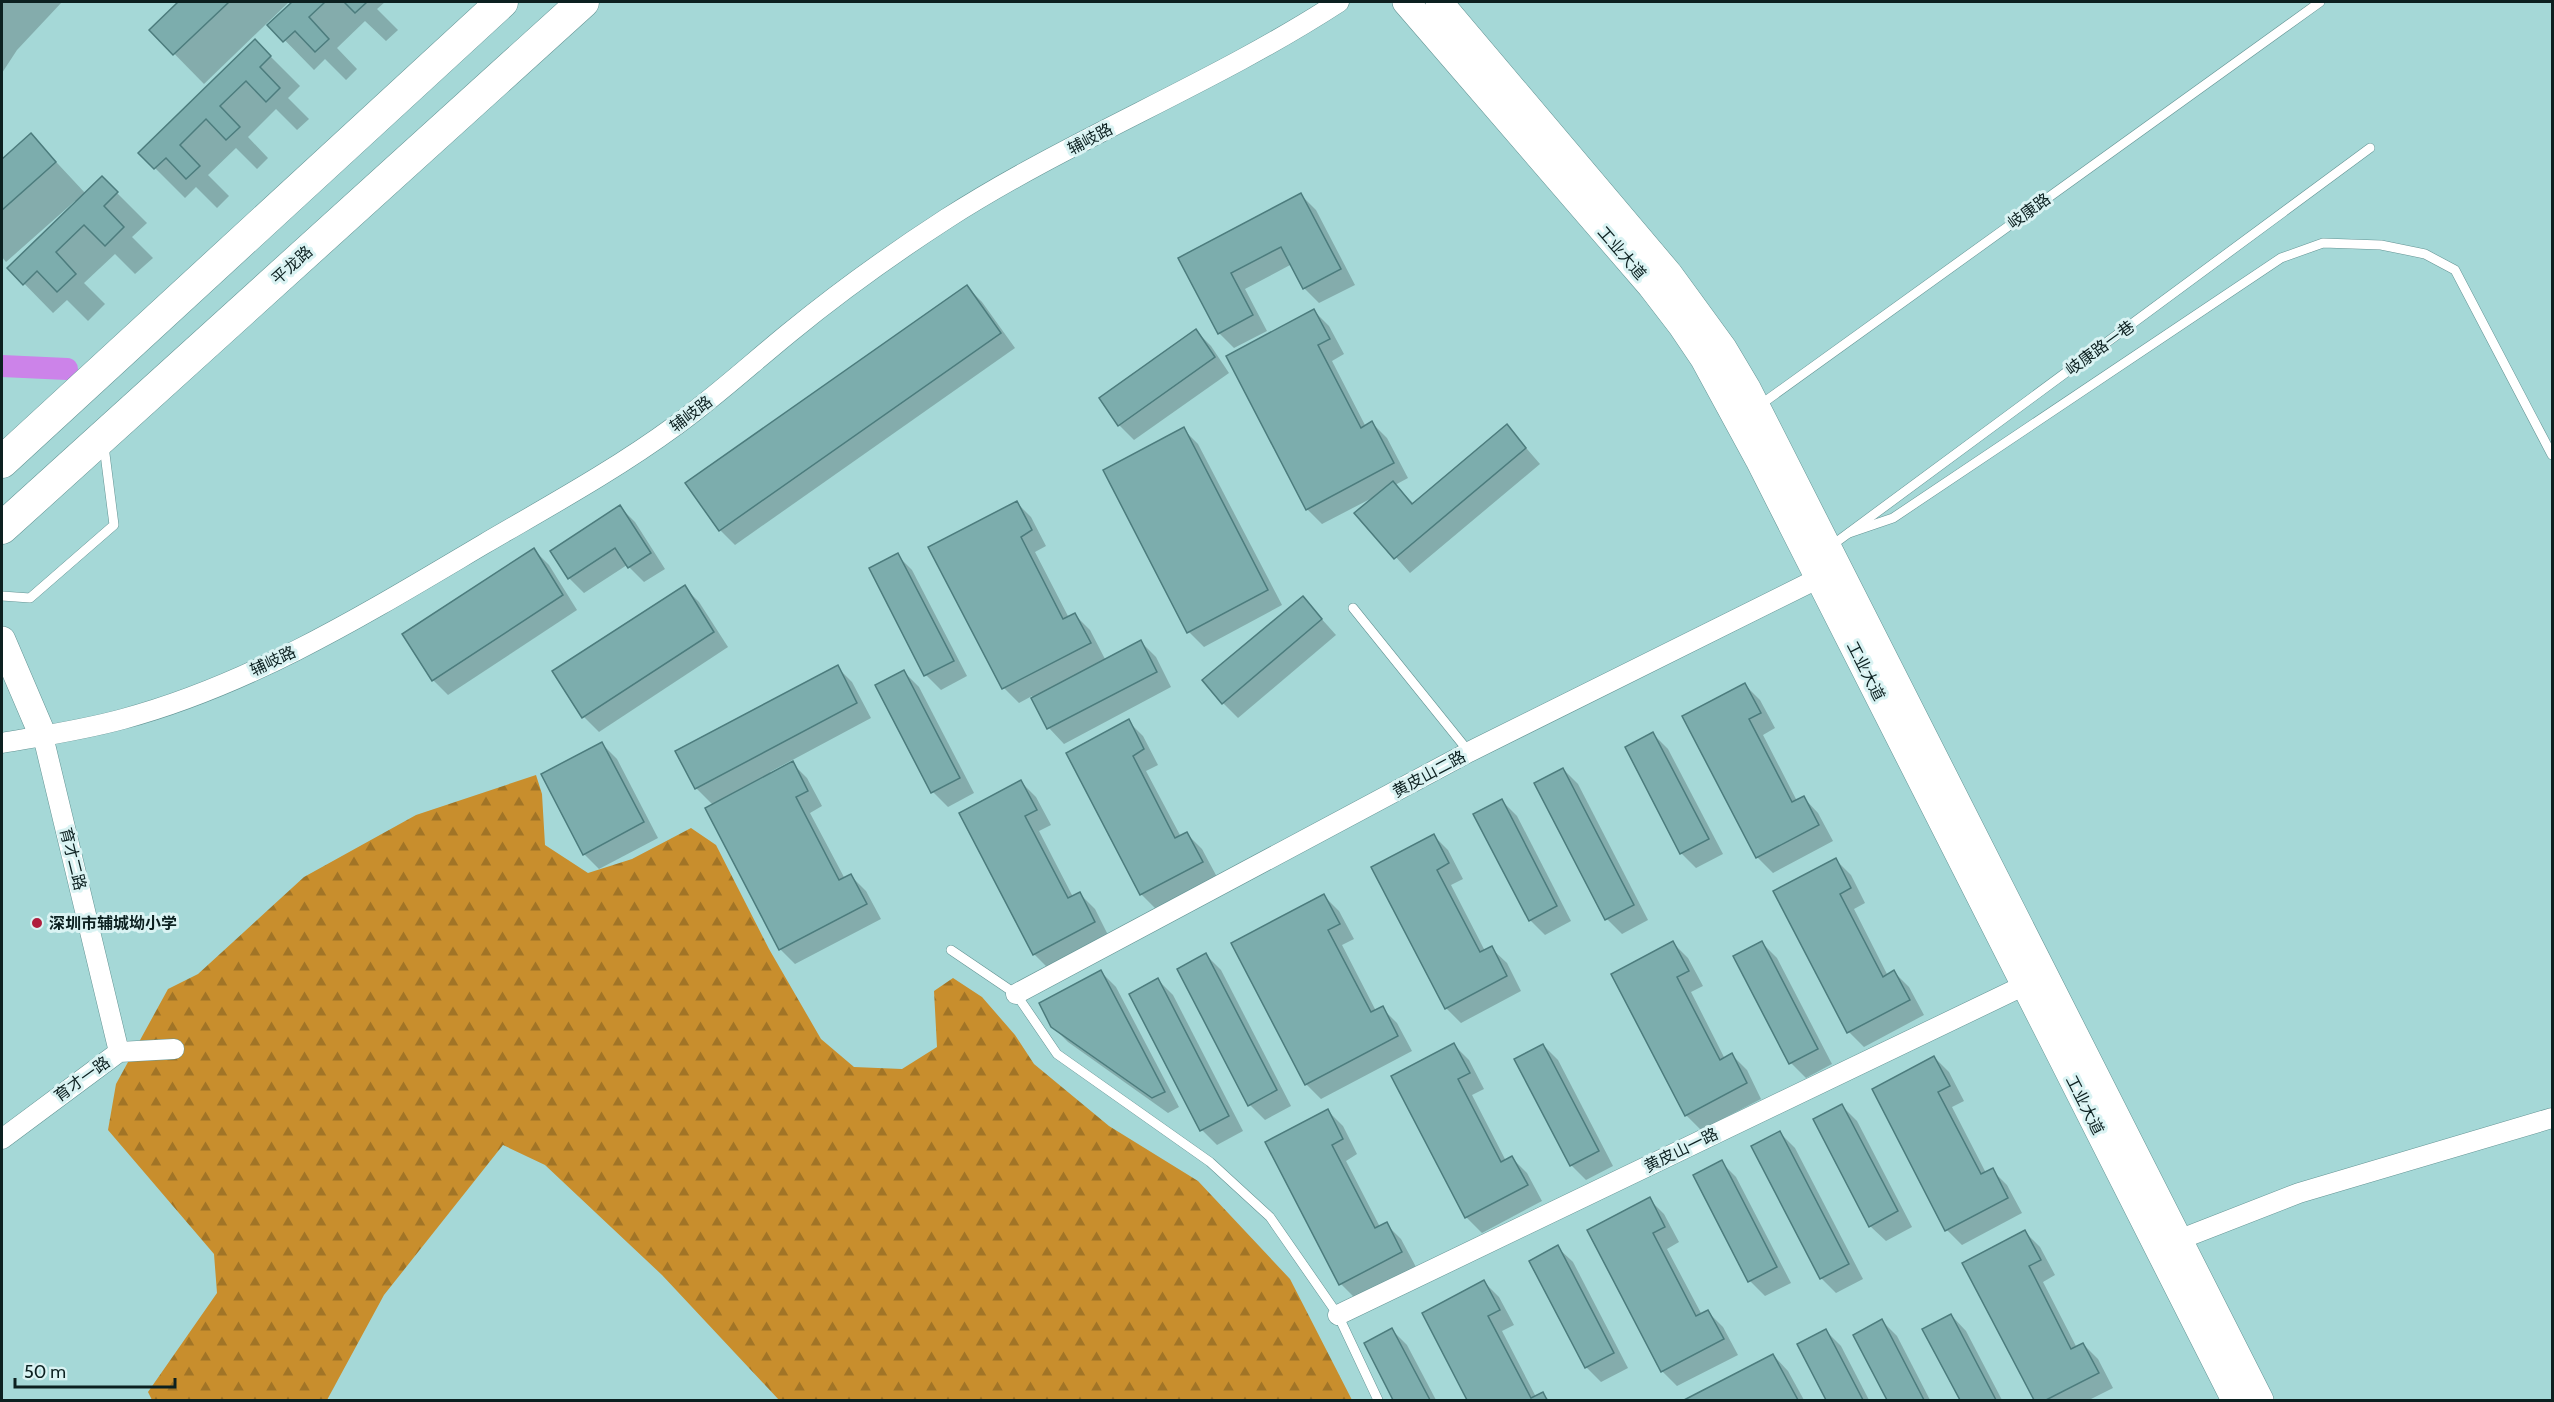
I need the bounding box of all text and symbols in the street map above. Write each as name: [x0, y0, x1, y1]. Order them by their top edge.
street label: 辅岐路: [1064, 119, 1116, 159]
street label: 岐康路: [2004, 189, 2054, 233]
street label: 工业大道: [1594, 223, 1650, 283]
street label: 平龙路: [268, 242, 316, 288]
street label: 岐康路一巷: [2062, 317, 2138, 379]
street label: 辅岐路: [666, 392, 716, 436]
street label: 工业大道: [1843, 638, 1889, 704]
street label: 辅岐路: [247, 642, 299, 680]
street label: 黄皮山二路: [1389, 747, 1469, 801]
street label: 育才二路: [56, 826, 90, 892]
place label: 深圳市辅城坳小学: [49, 914, 177, 933]
marker: 深圳市辅城坳小学: [30, 916, 44, 930]
street label: 育才一路: [51, 1053, 113, 1105]
street label: 工业大道: [2062, 1072, 2108, 1138]
street label: 黄皮山一路: [1641, 1124, 1721, 1176]
scale bar: [15, 1351, 176, 1389]
text: 50 m: [24, 1361, 66, 1383]

